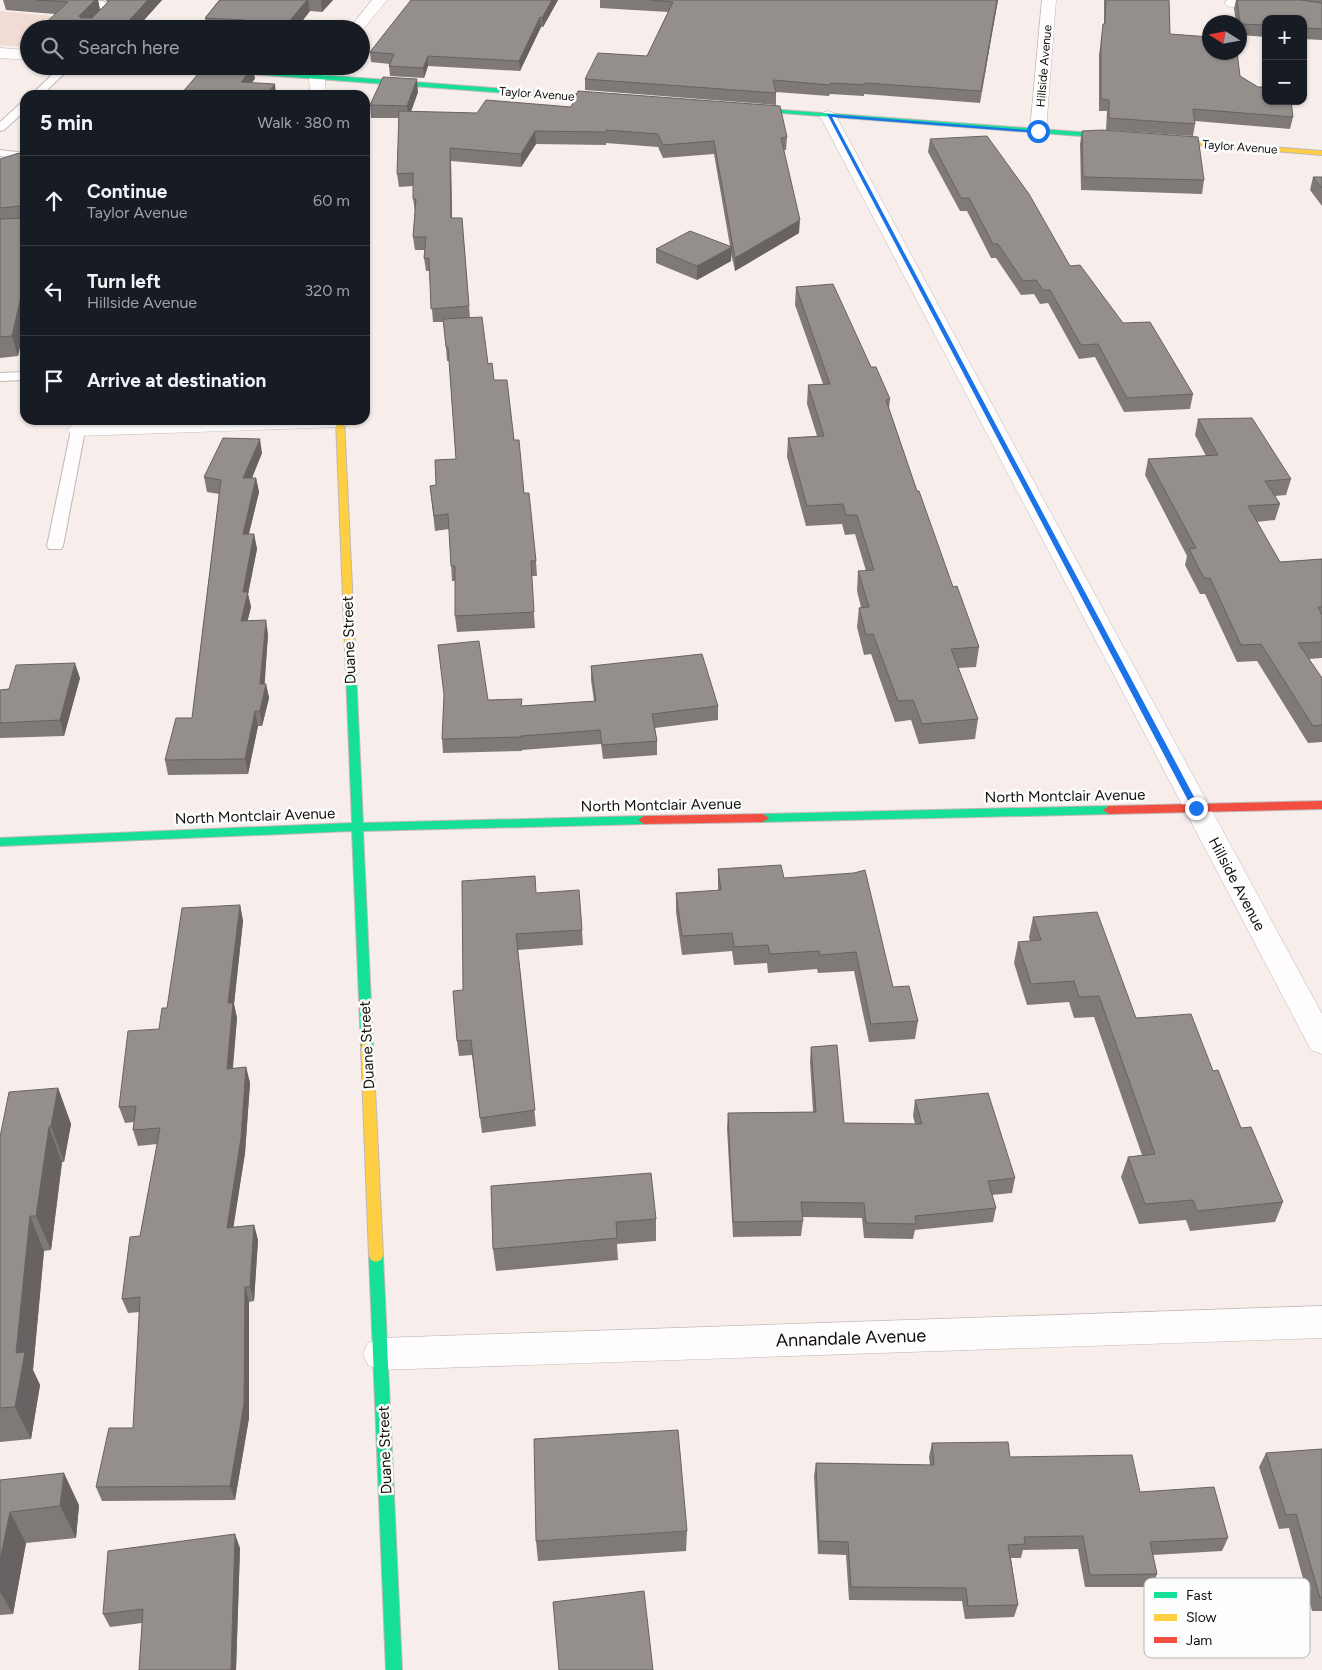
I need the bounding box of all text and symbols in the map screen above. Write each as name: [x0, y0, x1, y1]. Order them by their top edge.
north arrow: [1202, 15, 1247, 60]
map controls: [1262, 15, 1307, 105]
button: +: [1262, 15, 1307, 60]
search box: [20, 20, 370, 75]
street label: Hillside Avenue: [1033, 24, 1055, 108]
icon: search: [38, 34, 66, 62]
text: Search here: [78, 36, 180, 59]
button: −: [1262, 60, 1307, 105]
street label: Taylor Avenue: [499, 84, 576, 104]
text: 5 min: [40, 110, 93, 135]
text: Walk · 380 m: [258, 113, 350, 132]
route start: [1027, 120, 1050, 143]
street label: Taylor Avenue: [1202, 137, 1279, 157]
text: Continue: [87, 180, 167, 203]
icon: ahead: [40, 187, 68, 215]
text: 60 m: [313, 191, 350, 210]
text: Taylor Avenue: [87, 203, 188, 222]
text: Turn left: [87, 270, 161, 293]
icon: left: [40, 277, 68, 305]
text: 320 m: [305, 281, 350, 300]
text: Hillside Avenue: [87, 293, 197, 312]
icon: arrive: [40, 367, 68, 395]
text: Arrive at destination: [87, 369, 266, 392]
street label: Duane Street: [338, 595, 360, 685]
street label: North Montclair Avenue: [985, 786, 1145, 806]
street label: North Montclair Avenue: [581, 795, 741, 815]
route end: [1185, 797, 1208, 820]
street label: North Montclair Avenue: [174, 804, 336, 828]
street label: Hillside Avenue: [1205, 834, 1269, 934]
street label: Duane Street: [356, 1000, 378, 1090]
street label: Annandale Avenue: [775, 1324, 927, 1352]
street label: Duane Street: [374, 1405, 396, 1495]
legend: [1144, 1578, 1310, 1658]
text: Fast: [1186, 1587, 1212, 1604]
text: Slow: [1186, 1609, 1217, 1626]
text: Jam: [1186, 1632, 1212, 1649]

